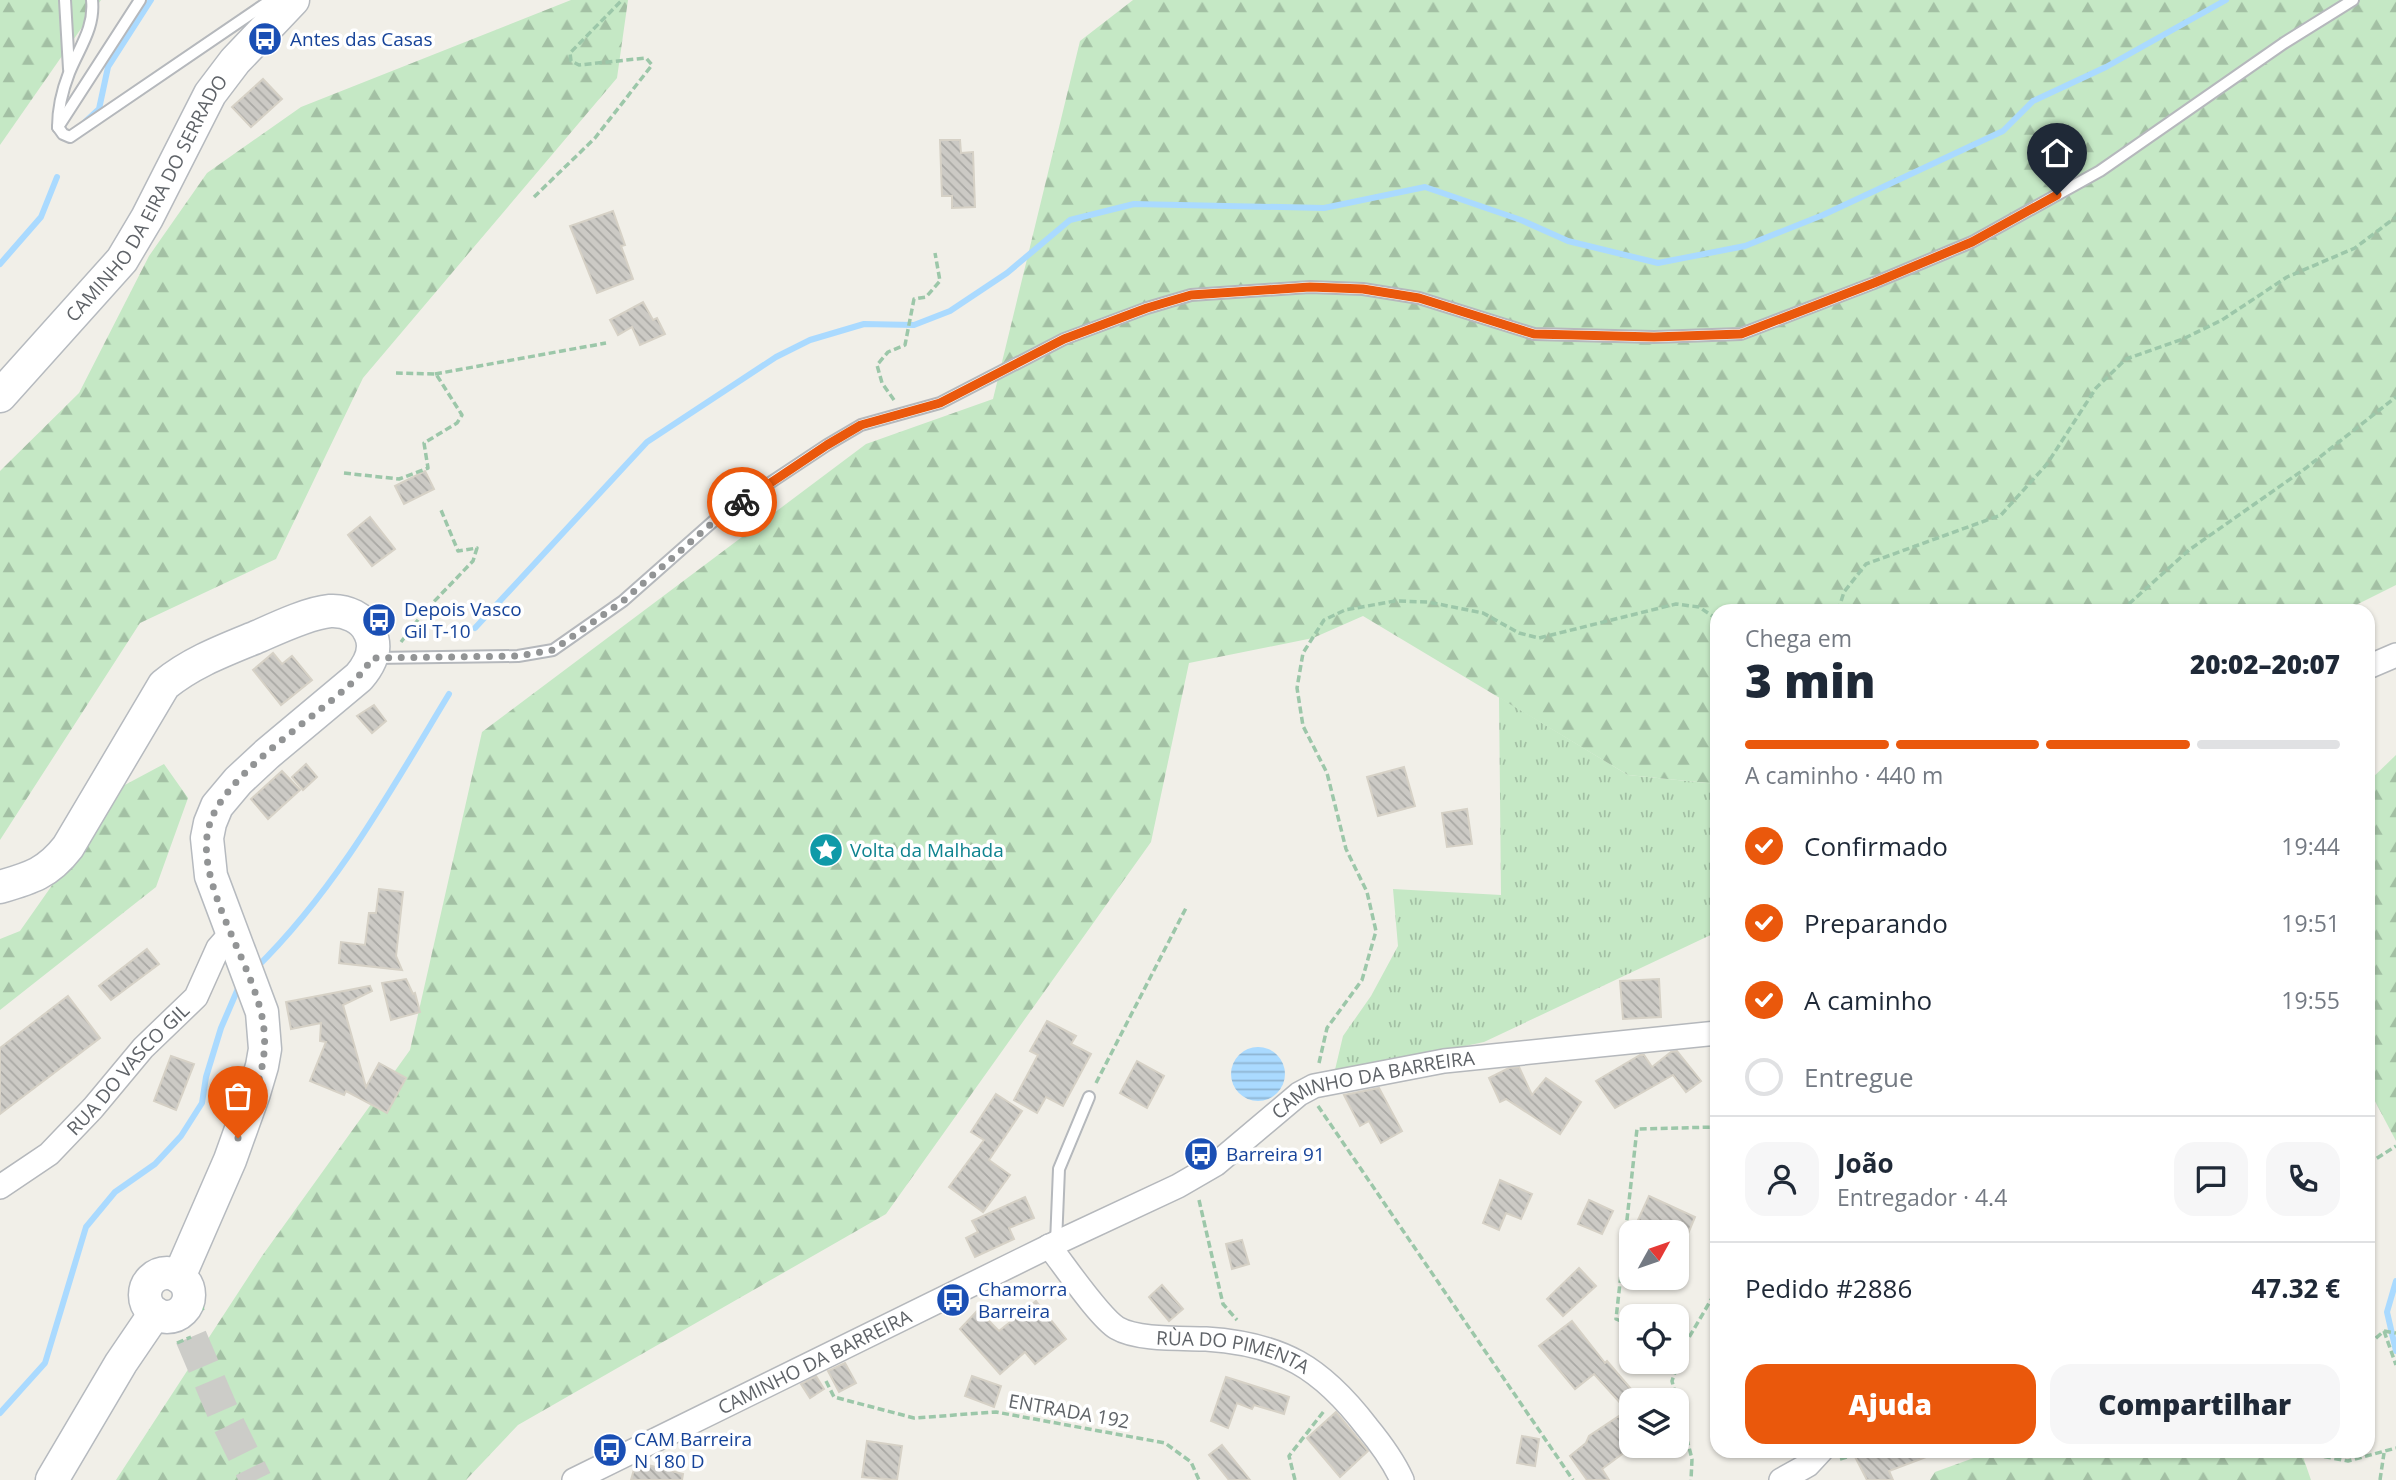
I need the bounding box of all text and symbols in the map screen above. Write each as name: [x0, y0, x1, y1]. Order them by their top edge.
bus stop icon: Antes das Casas: [246, 20, 284, 58]
place label: Antes das Casas: [290, 26, 432, 52]
street label: CAMINHO DA EIRA DO SERRADO: [60, 69, 233, 327]
pin: [2027, 123, 2087, 195]
icon: home: [2038, 134, 2076, 172]
courier: [707, 467, 777, 537]
icon: bike: [723, 483, 761, 521]
place label: Depois Vasco Gil T-10: [404, 596, 522, 644]
bus stop icon: Depois Vasco Gil T-10: [360, 601, 398, 639]
text: Chega em: [1745, 622, 1852, 654]
text: 20:02–20:07: [2190, 646, 2340, 682]
text: 3 min: [1745, 649, 1876, 711]
text: A caminho · 440 m: [1745, 759, 1943, 791]
icon: check: [1745, 827, 1783, 865]
text: Confirmado: [1804, 828, 1948, 864]
text: 19:44: [2281, 830, 2340, 862]
place icon: Volta da Malhada: [807, 831, 845, 869]
place label: Volta da Malhada: [850, 837, 1004, 863]
icon: check: [1745, 904, 1783, 942]
text: Preparando: [1804, 905, 1948, 941]
text: 19:51: [2281, 907, 2340, 939]
icon: check: [1745, 981, 1783, 1019]
text: A caminho: [1804, 982, 1932, 1018]
text: 19:55: [2281, 984, 2340, 1016]
street label: RUA DO VASCO GIL: [61, 997, 195, 1141]
street label: CAMINHO DA BARREIRA: [1266, 1045, 1476, 1125]
text: Entregue: [1804, 1059, 1914, 1095]
pin: [208, 1066, 268, 1138]
icon: bag: [219, 1077, 257, 1115]
bus stop icon: Barreira 91: [1182, 1135, 1220, 1173]
place label: Barreira 91: [1226, 1141, 1325, 1167]
button: person: [1745, 1142, 1819, 1216]
button: chat: [2174, 1142, 2248, 1216]
button: phone: [2266, 1142, 2340, 1216]
text: João: [1837, 1145, 1894, 1181]
text: Entregador · 4.4: [1837, 1181, 2007, 1213]
north arrow: [1619, 1220, 1689, 1290]
map controls: [1619, 1220, 1689, 1458]
text: Pedido #2886: [1745, 1270, 1912, 1306]
text: 47.32 €: [2252, 1270, 2340, 1306]
place label: Chamorra Barreira: [978, 1276, 1067, 1324]
bus stop icon: Chamorra Barreira: [934, 1281, 972, 1319]
street label: CAMINHO DA BARREIRA: [713, 1303, 916, 1420]
button: locate: [1619, 1304, 1689, 1374]
street label: RÙA DO PIMENTA: [1155, 1324, 1315, 1380]
button: Ajuda: [1745, 1364, 2036, 1444]
button: Compartilhar: [2050, 1364, 2340, 1444]
street label: ENTRADA 192: [1006, 1388, 1132, 1434]
button: layers: [1619, 1388, 1689, 1458]
place label: CAM Barreira N 180 D: [634, 1426, 752, 1474]
bus stop icon: CAM Barreira N 180 D: [591, 1431, 629, 1469]

